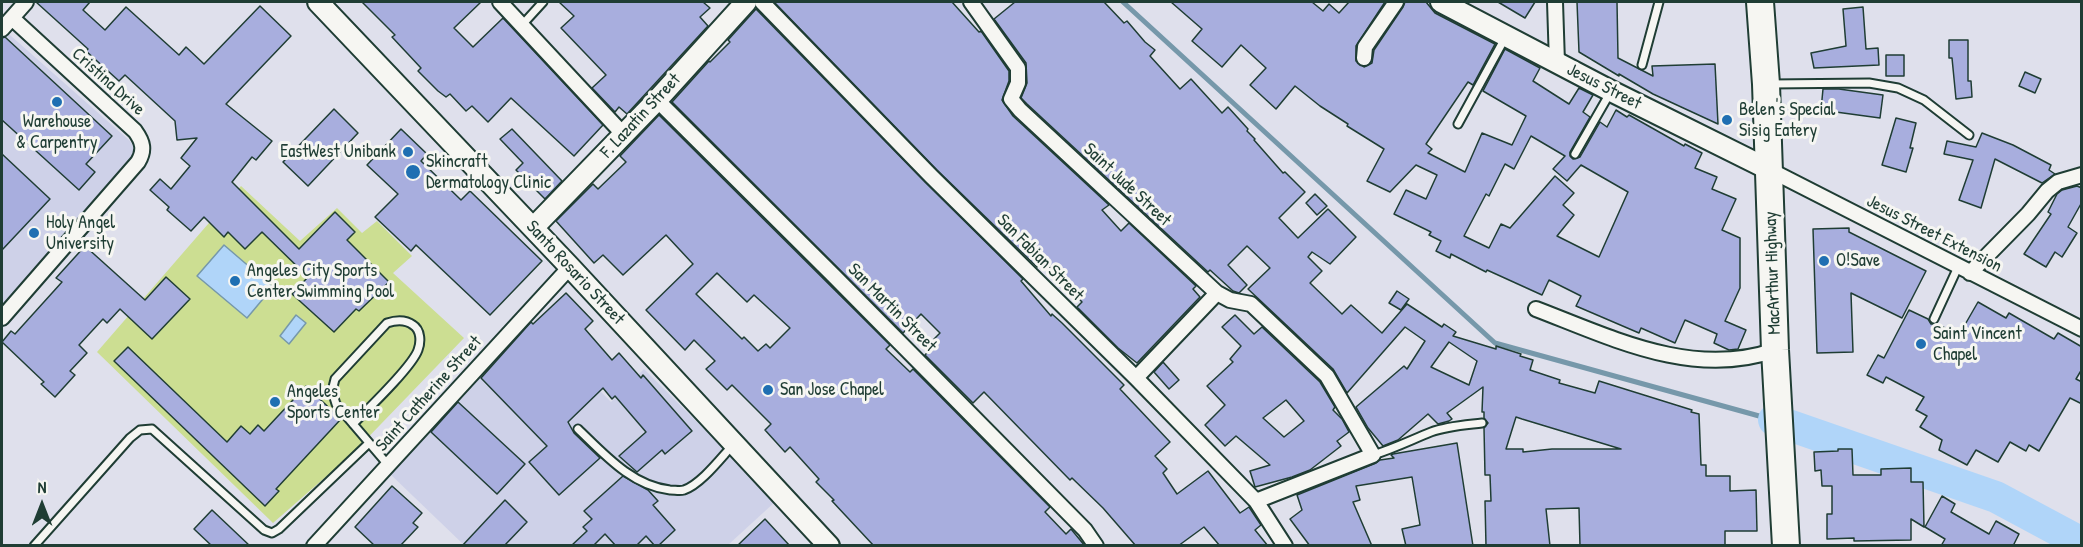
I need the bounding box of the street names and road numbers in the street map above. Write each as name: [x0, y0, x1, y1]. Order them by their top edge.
street label: Cristina Drive: [67, 43, 149, 121]
street label: Jesus Street: [1563, 59, 1645, 115]
street label: F. Lazatin Street: [596, 69, 686, 163]
street label: Saint Jude Street: [1079, 139, 1175, 231]
street label: Jesus Street Extension: [1863, 191, 2005, 277]
street label: San Fabian Street: [992, 210, 1088, 306]
street label: MacArthur Highway: [1760, 211, 1786, 335]
street label: Santo Rosario Street: [521, 216, 629, 330]
street label: San Martin Street: [843, 259, 941, 357]
street label: Saint Catherine Street: [371, 332, 487, 456]

